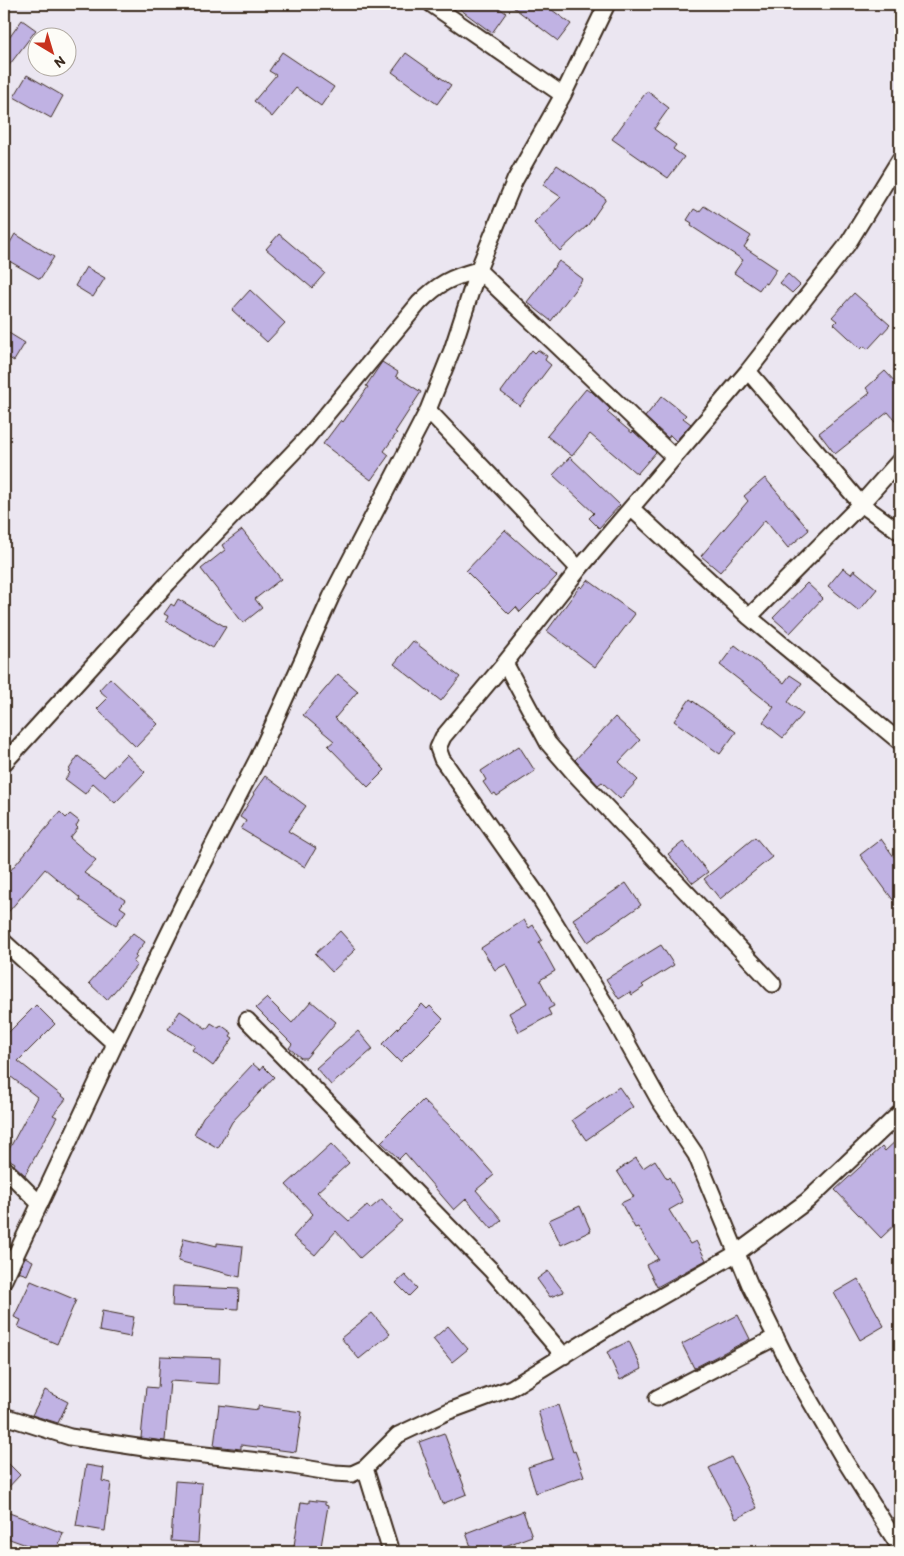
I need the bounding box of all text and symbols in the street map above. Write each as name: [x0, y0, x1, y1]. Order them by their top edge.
north arrow: [28, 28, 78, 78]
text: N: [51, 52, 69, 71]

